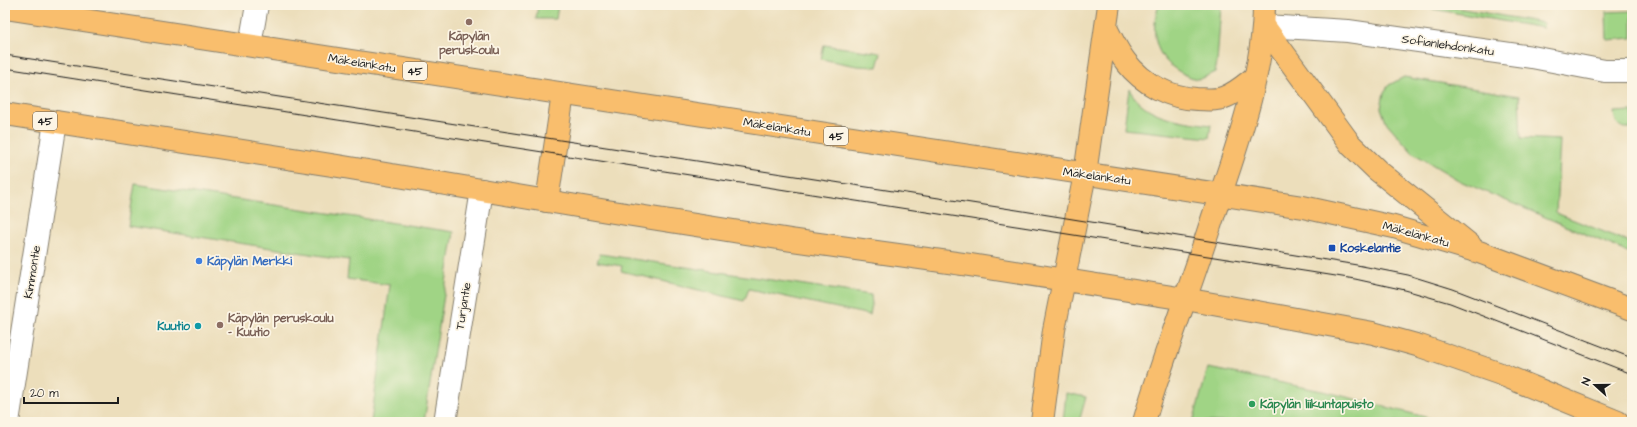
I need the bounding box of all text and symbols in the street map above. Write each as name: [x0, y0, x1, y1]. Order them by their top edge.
marker: Käpylän peruskoulu: [464, 17, 474, 27]
place label: Käpylän peruskoulu: [439, 28, 499, 60]
street label: Sofianlehdonkatu: [1401, 31, 1495, 60]
street label: Mäkelänkatu: [327, 50, 397, 77]
road number: 45: [403, 62, 427, 80]
road number: 45: [33, 112, 57, 130]
street label: Mäkelänkatu: [742, 114, 812, 141]
road number: 45: [824, 127, 848, 145]
street label: Mäkelänkatu: [1062, 163, 1132, 190]
street label: Mäkelänkatu: [1381, 217, 1451, 252]
place label: Koskelantie: [1340, 240, 1402, 257]
marker: Koskelantie: [1327, 243, 1337, 253]
street label: Kimmontie: [20, 244, 45, 300]
place label: Käpylän Merkki: [207, 253, 292, 271]
marker: Käpylän Merkki: [194, 256, 204, 266]
street label: Turjantie: [451, 281, 476, 331]
place label: Käpylän peruskoulu - Kuutio: [228, 310, 334, 341]
place label: Kuutio: [157, 318, 190, 335]
marker: Käpylän peruskoulu - Kuutio: [215, 320, 225, 330]
marker: Kuutio: [193, 321, 203, 331]
north arrow: [1575, 365, 1615, 405]
text: N: [1578, 376, 1594, 388]
scale bar: [24, 379, 118, 405]
text: 20 m: [30, 385, 59, 402]
place label: Käpylän liikuntapuisto: [1260, 396, 1374, 414]
marker: Käpylän liikuntapuisto: [1247, 399, 1257, 409]

